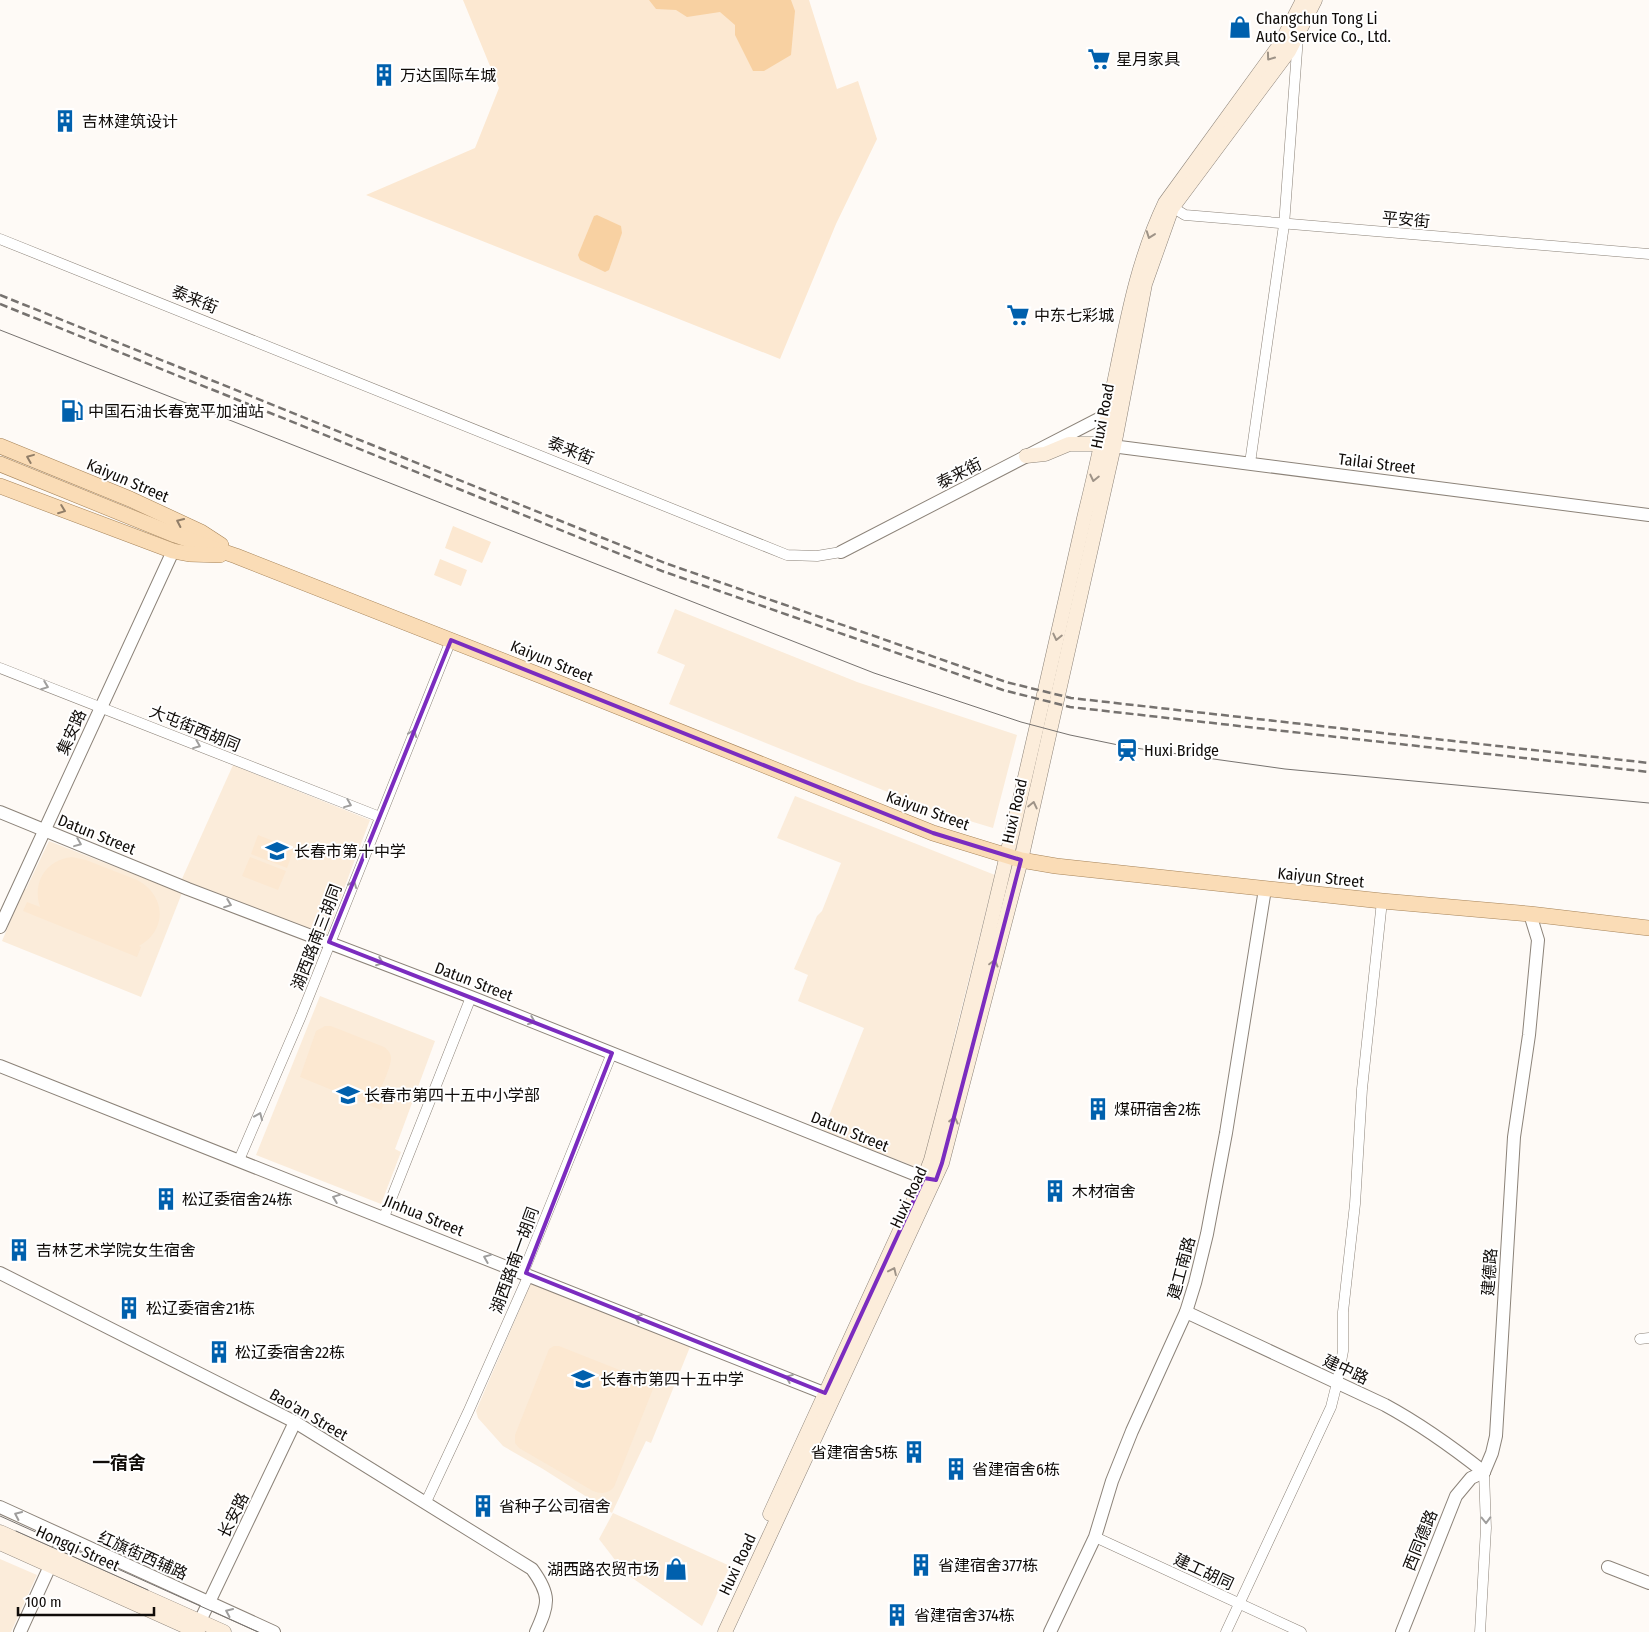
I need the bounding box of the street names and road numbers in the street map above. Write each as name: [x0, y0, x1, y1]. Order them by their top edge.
street label: 平安街: [1381, 208, 1431, 231]
street label: 泰来街: [169, 282, 221, 317]
street label: Huxi Road: [1087, 382, 1118, 450]
street label: 泰来街: [545, 433, 597, 468]
street label: Tailai Street: [1337, 449, 1417, 478]
street label: 泰来街: [934, 454, 985, 493]
street label: Kaiyun Street: [84, 455, 172, 507]
street label: Kaiyun Street: [508, 636, 597, 687]
street label: 大屯街西胡同: [147, 702, 243, 755]
street label: 集安路: [53, 706, 90, 758]
street label: Huxi Road: [998, 777, 1031, 845]
street label: Kaiyun Street: [884, 787, 973, 835]
street label: Datun Street: [55, 810, 139, 859]
street label: Kaiyun Street: [1277, 863, 1366, 892]
street label: 湖西路南三胡同: [288, 881, 345, 993]
street label: Datun Street: [432, 958, 516, 1005]
street label: Datun Street: [808, 1107, 892, 1156]
street label: Huxi Road: [886, 1163, 931, 1231]
street label: JInhua Street: [381, 1191, 467, 1240]
street label: 湖西路南一胡同: [486, 1204, 543, 1316]
street label: 建工南路: [1164, 1235, 1199, 1302]
street label: 建德路: [1478, 1247, 1501, 1297]
street label: 建中路: [1320, 1351, 1372, 1388]
street label: Bao'an Street: [266, 1384, 352, 1445]
street label: 长安路: [214, 1489, 253, 1541]
street label: 西同德路: [1400, 1507, 1441, 1573]
street label: Hongqi Street: [33, 1522, 123, 1576]
street label: 红旗街西辅路: [95, 1527, 191, 1584]
street label: Huxi Road: [715, 1530, 760, 1598]
street label: 建工胡同: [1171, 1549, 1237, 1594]

